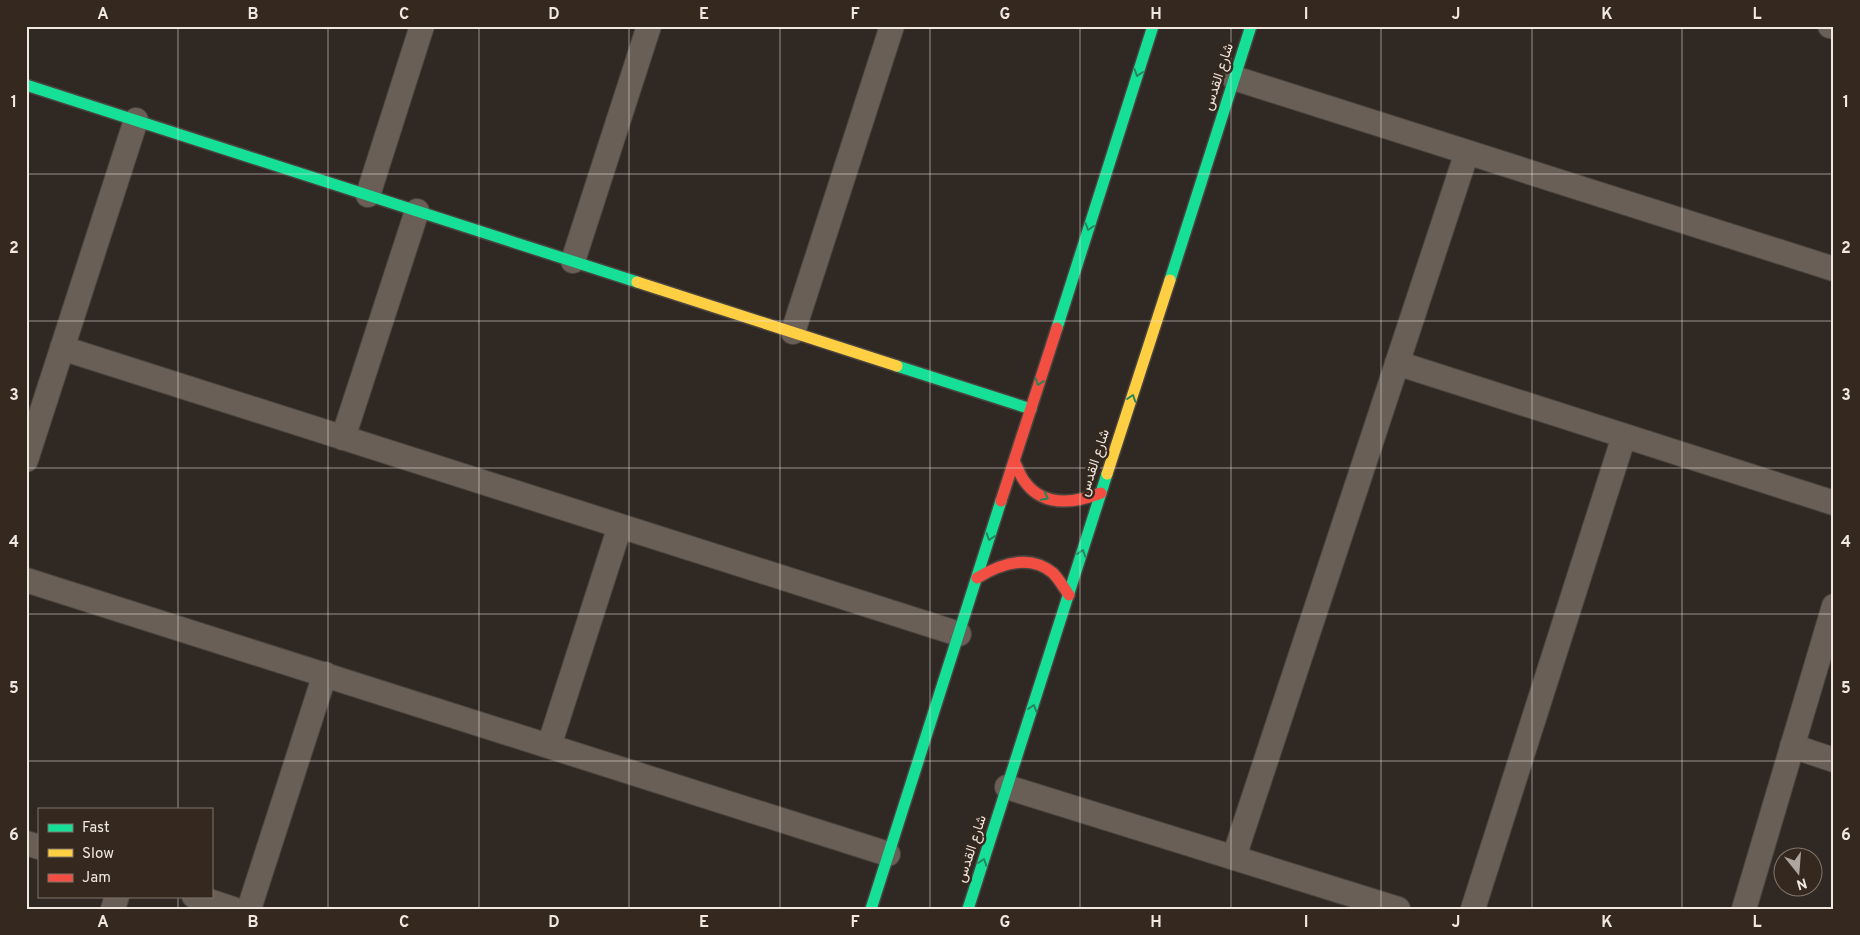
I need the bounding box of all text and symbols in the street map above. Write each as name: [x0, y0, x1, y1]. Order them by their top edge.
text: A: [97, 5, 109, 25]
text: B: [247, 5, 259, 25]
text: C: [399, 5, 409, 25]
text: D: [548, 5, 560, 25]
text: E: [699, 5, 709, 25]
text: F: [850, 5, 860, 25]
text: G: [1000, 5, 1010, 25]
text: H: [1150, 5, 1162, 25]
text: I: [1304, 5, 1308, 25]
text: J: [1452, 5, 1460, 25]
text: K: [1601, 5, 1613, 25]
text: L: [1752, 5, 1762, 25]
street label: شارع القدس: [1200, 41, 1239, 113]
one-way arrow: [1134, 68, 1144, 76]
text: 1: [11, 93, 17, 113]
text: 1: [1843, 93, 1849, 113]
one-way arrow: [1084, 223, 1094, 231]
text: 2: [9, 239, 19, 259]
text: 2: [1841, 239, 1851, 259]
one-way arrow: [1035, 378, 1045, 386]
text: 3: [9, 386, 19, 406]
text: 3: [1841, 386, 1851, 406]
one-way arrow: [1126, 394, 1136, 403]
street label: شارع القدس: [1076, 427, 1115, 499]
one-way arrow: [1039, 491, 1048, 501]
one-way arrow: [986, 532, 996, 541]
text: 4: [9, 533, 19, 553]
text: 4: [1841, 533, 1851, 553]
one-way arrow: [1077, 549, 1087, 557]
text: 5: [9, 679, 19, 699]
text: 5: [1841, 679, 1851, 699]
one-way arrow: [1027, 704, 1037, 712]
legend: [38, 808, 212, 898]
street label: شارع القدس: [953, 813, 992, 885]
text: Fast: [82, 819, 110, 838]
text: 6: [9, 826, 19, 846]
text: 6: [1841, 826, 1851, 846]
text: Slow: [82, 845, 114, 864]
north arrow: [1772, 848, 1822, 898]
one-way arrow: [978, 859, 988, 867]
text: Jam: [82, 869, 111, 888]
text: N: [1794, 873, 1809, 893]
text: A: [97, 913, 109, 933]
text: B: [247, 913, 259, 933]
text: C: [399, 913, 409, 933]
text: D: [548, 913, 560, 933]
text: E: [699, 913, 709, 933]
text: F: [850, 913, 860, 933]
text: G: [1000, 913, 1010, 933]
text: H: [1150, 913, 1162, 933]
text: I: [1304, 913, 1308, 933]
text: J: [1452, 913, 1460, 933]
text: K: [1601, 913, 1613, 933]
text: L: [1752, 913, 1762, 933]

